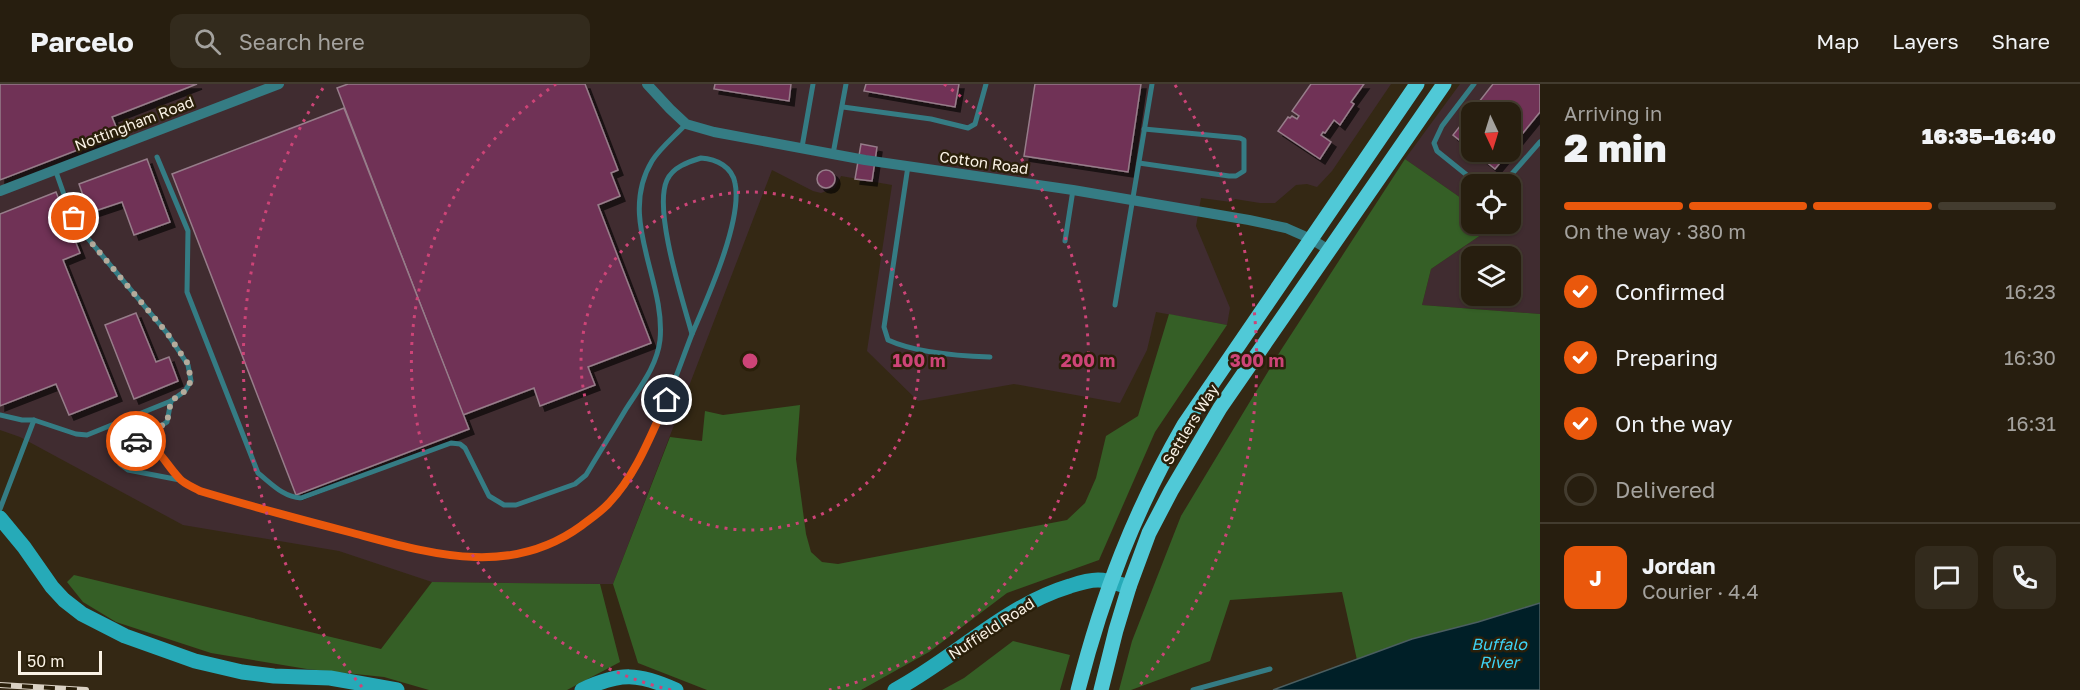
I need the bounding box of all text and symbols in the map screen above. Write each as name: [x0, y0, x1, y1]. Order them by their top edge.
search box: [170, 14, 590, 68]
text: Parcelo: [30, 25, 134, 58]
icon: search: [191, 25, 224, 58]
text: Search here: [239, 28, 365, 55]
text: Map: [1816, 28, 1859, 54]
text: Layers: [1892, 28, 1959, 54]
text: Share: [1992, 28, 2050, 54]
street label: Nottingham Road: [72, 92, 196, 154]
text: Arriving in: [1564, 101, 1662, 125]
north arrow: [1461, 102, 1521, 162]
map controls: [1461, 102, 1521, 306]
text: 16:35–16:40: [1922, 122, 2056, 149]
text: 2 min: [1564, 124, 1667, 171]
street label: Cotton Road: [938, 147, 1030, 177]
button: locate: [1461, 174, 1521, 234]
pin: [48, 192, 99, 243]
icon: bag: [57, 201, 90, 234]
text: On the way · 380 m: [1564, 219, 1746, 243]
button: layers: [1461, 246, 1521, 306]
icon: check: [1564, 275, 1597, 308]
text: Confirmed: [1615, 278, 1725, 305]
text: 16:23: [2005, 279, 2056, 303]
icon: check: [1564, 341, 1597, 374]
text: Preparing: [1615, 344, 1718, 371]
text: 16:30: [2004, 345, 2056, 369]
text: 100 m: [893, 349, 945, 371]
text: 200 m: [1061, 349, 1115, 371]
text: 300 m: [1230, 349, 1284, 371]
centre of rings: [740, 351, 760, 371]
pin: [641, 374, 692, 425]
street label: Settlers Way: [1158, 380, 1222, 468]
icon: home: [650, 383, 683, 416]
icon: check: [1564, 407, 1597, 440]
text: On the way: [1615, 410, 1733, 437]
courier: [106, 411, 166, 471]
text: 16:31: [2007, 411, 2056, 435]
icon: car: [120, 425, 153, 458]
text: Delivered: [1615, 476, 1715, 503]
button: chat: [1915, 546, 1978, 609]
button: phone: [1993, 546, 2056, 609]
text: Jordan: [1642, 552, 1716, 579]
text: J: [1589, 564, 1602, 591]
text: Courier · 4.4: [1642, 579, 1759, 603]
street label: Nuffield Road: [945, 594, 1037, 662]
water label: Buffalo River: [1471, 634, 1528, 672]
scale bar: [18, 648, 102, 676]
text: 50 m: [27, 651, 64, 671]

